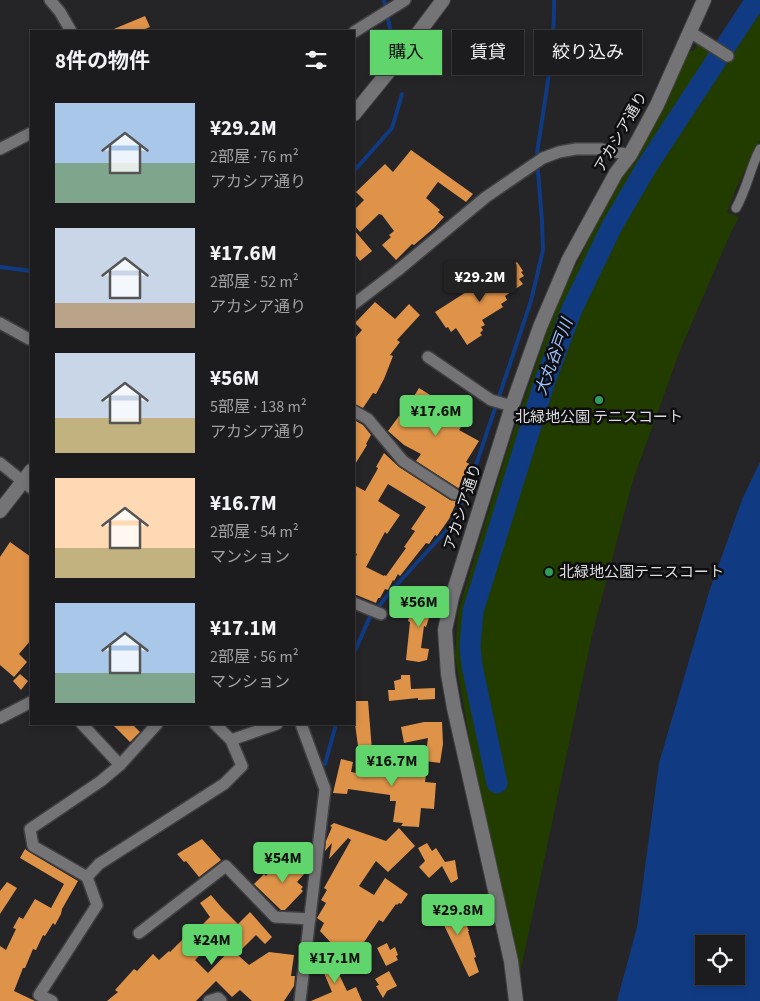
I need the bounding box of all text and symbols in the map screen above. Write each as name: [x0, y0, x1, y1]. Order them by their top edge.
chip: 購入: [370, 30, 442, 75]
chip: 賃貸: [452, 30, 524, 75]
chip: 絞り込み: [534, 30, 642, 75]
text: 8件の物件: [55, 46, 150, 76]
icon: filters: [302, 46, 330, 74]
street label: アカシア通り: [589, 88, 653, 176]
text: ¥29.2M: [210, 113, 277, 143]
icon: home: [95, 123, 155, 183]
text: 2部屋 · 76 m²: [210, 146, 299, 168]
text: アカシア通り: [210, 171, 306, 193]
text: ¥17.6M: [210, 238, 277, 268]
icon: home: [95, 248, 155, 308]
pin: ¥29.2M: [439, 260, 521, 303]
text: ¥29.2M: [455, 266, 505, 288]
text: 2部屋 · 52 m²: [210, 271, 299, 293]
text: アカシア通り: [210, 296, 306, 318]
water label: 大丸谷戸川: [530, 314, 579, 398]
text: ¥56M: [210, 363, 259, 393]
icon: home: [95, 373, 155, 433]
pin: ¥17.6M: [395, 394, 477, 437]
marker: 北緑地公園 テニスコート: [593, 394, 605, 406]
text: 5部屋 · 138 m²: [210, 396, 307, 418]
text: ¥17.6M: [411, 400, 461, 422]
place label: 北緑地公園 テニスコート: [515, 407, 683, 428]
text: アカシア通り: [210, 421, 306, 443]
street label: アカシア通り: [439, 461, 487, 553]
text: ¥16.7M: [210, 488, 277, 518]
icon: home: [95, 498, 155, 558]
text: 2部屋 · 54 m²: [210, 521, 299, 543]
text: マンション: [210, 546, 290, 568]
place label: 北緑地公園テニスコート: [559, 562, 724, 583]
marker: 北緑地公園テニスコート: [543, 566, 555, 578]
pin: ¥56M: [389, 586, 449, 628]
text: ¥56M: [400, 591, 438, 613]
text: ¥17.1M: [210, 613, 277, 643]
icon: home: [95, 623, 155, 683]
text: 2部屋 · 56 m²: [210, 646, 299, 668]
text: マンション: [210, 671, 290, 693]
pin: ¥16.7M: [351, 744, 433, 787]
text: ¥16.7M: [367, 750, 417, 772]
pin: ¥54M: [253, 842, 313, 884]
text: ¥54M: [264, 847, 302, 869]
pin: ¥29.8M: [417, 894, 499, 936]
text: ¥29.8M: [433, 899, 483, 921]
pin: ¥24M: [182, 924, 242, 966]
text: ¥24M: [193, 929, 231, 951]
map controls: [695, 935, 745, 985]
button: locate: [695, 935, 745, 985]
pin: ¥17.1M: [294, 942, 376, 984]
text: ¥17.1M: [310, 947, 360, 969]

